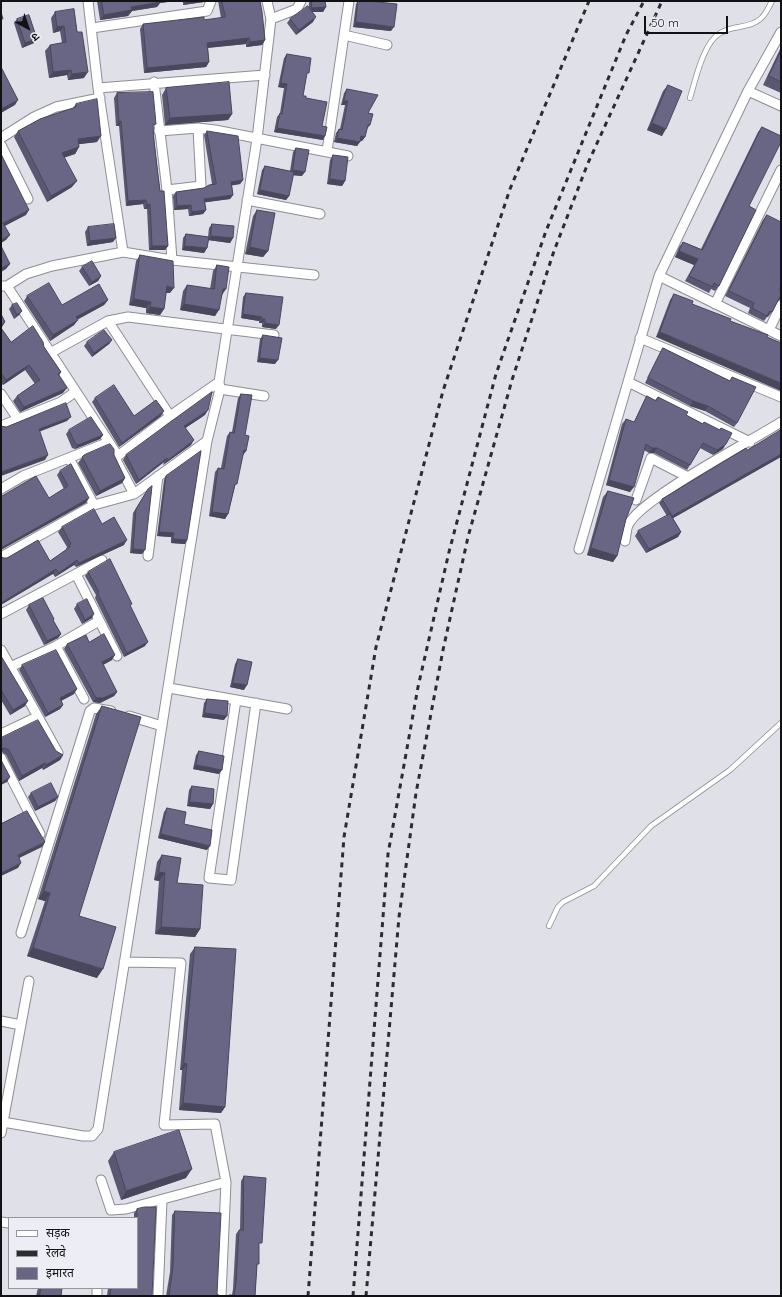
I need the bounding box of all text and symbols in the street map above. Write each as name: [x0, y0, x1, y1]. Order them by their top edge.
north arrow: [8, 8, 48, 48]
scale bar: [646, 8, 730, 34]
text: 50 m: [651, 15, 679, 30]
text: उ: [29, 30, 43, 45]
legend: [8, 1217, 138, 1289]
text: सड़क: [46, 1225, 70, 1240]
text: रेलवे: [46, 1245, 66, 1260]
text: इमारत: [46, 1265, 74, 1280]

